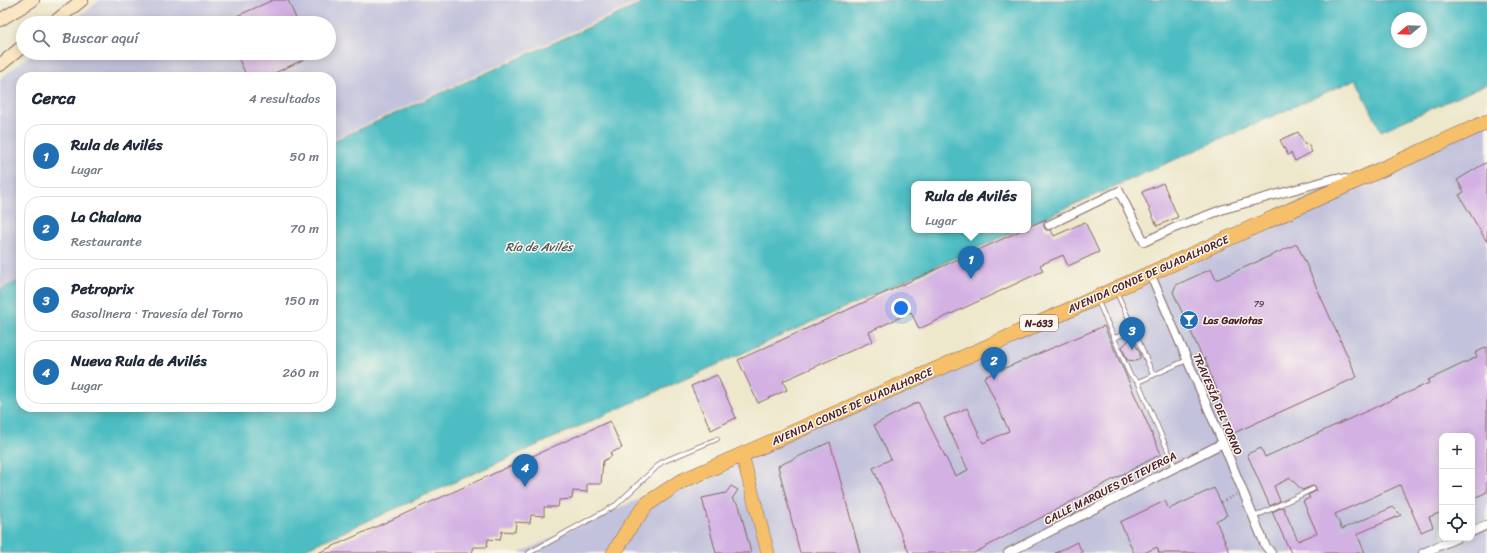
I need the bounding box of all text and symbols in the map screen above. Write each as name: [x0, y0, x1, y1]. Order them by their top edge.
north arrow: [1391, 12, 1427, 48]
search box: [16, 16, 336, 60]
text: Buscar aquí: [62, 25, 139, 51]
icon: search: [30, 27, 52, 49]
text: Cerca: [32, 83, 75, 113]
text: 4 resultados: [249, 87, 320, 110]
text: Rula de Avilés: [71, 132, 163, 158]
text: 1: [43, 145, 49, 168]
text: 50 m: [289, 145, 319, 168]
text: Lugar: [71, 158, 102, 181]
popup: [911, 181, 1031, 233]
text: Rula de Avilés: [925, 183, 1017, 209]
text: La Chalana: [71, 204, 142, 230]
text: Lugar: [925, 209, 957, 232]
text: 2: [42, 217, 50, 240]
text: 70 m: [290, 217, 319, 240]
text: Restaurante: [71, 230, 142, 253]
street label: AVENIDA CONDE DE GUADALHORCE: [1064, 230, 1233, 319]
water label: Ría de Avilés: [505, 236, 574, 258]
pin: 1: [958, 246, 984, 279]
text: Petroprix: [71, 276, 134, 302]
text: 3: [42, 289, 50, 312]
text: 150 m: [284, 289, 319, 312]
house number: 79: [1254, 296, 1265, 312]
your location: [891, 298, 911, 318]
text: Gasolinera · Travesía del Torno: [71, 302, 243, 325]
bar icon: Las Gaviotas: [1178, 309, 1200, 331]
place label: Las Gaviotas: [1203, 311, 1264, 330]
road number: N-633: [1020, 315, 1058, 331]
pin: 3: [1119, 317, 1145, 350]
pin: 2: [981, 347, 1007, 380]
text: Nueva Rula de Avilés: [71, 348, 207, 374]
street label: TRAVESÍA DEL TORNO: [1187, 350, 1248, 458]
text: 4: [42, 361, 50, 384]
text: 260 m: [283, 361, 319, 384]
street label: AVENIDA CONDE DE GUADALHORCE: [768, 362, 937, 451]
text: Lugar: [71, 374, 102, 397]
map controls: [1439, 433, 1475, 541]
button: +: [1439, 433, 1475, 469]
street label: CALLE MARQUES DE TEVERGA: [1041, 447, 1180, 530]
pin: 4: [512, 454, 538, 487]
button: −: [1439, 469, 1475, 505]
button: locate: [1439, 505, 1475, 541]

